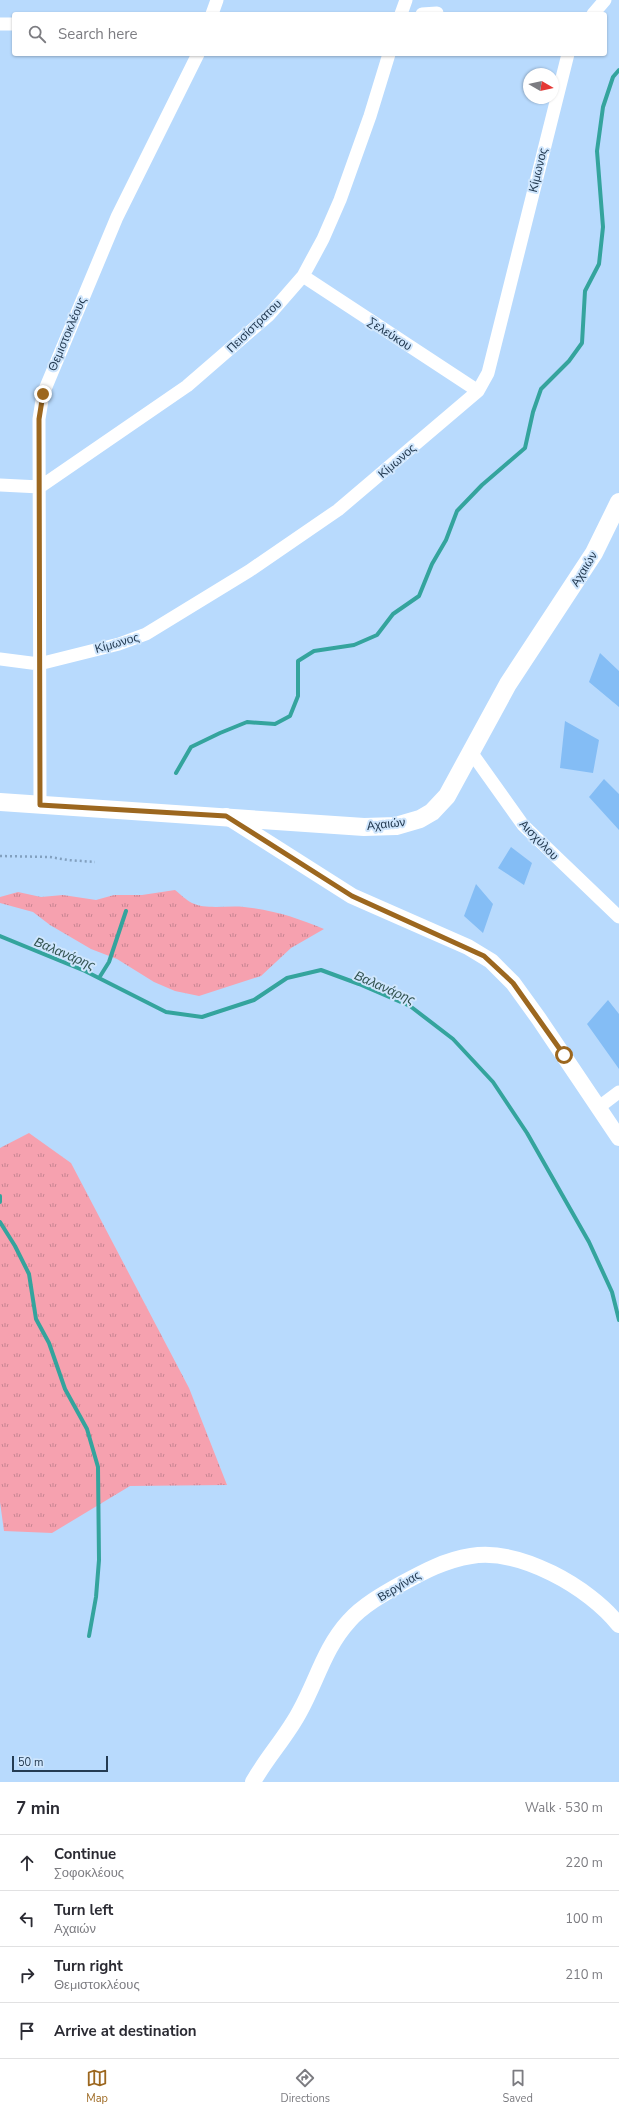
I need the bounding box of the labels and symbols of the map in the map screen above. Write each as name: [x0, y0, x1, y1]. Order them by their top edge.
north arrow: [523, 68, 559, 104]
street label: Κίμωνος: [525, 146, 551, 194]
street label: Θεμιστοκλέους: [44, 294, 90, 374]
street label: Πεισίστρατου: [223, 296, 285, 356]
street label: Σελεύκου: [365, 314, 415, 354]
route end: [34, 385, 52, 403]
street label: Κίμωνος: [375, 440, 419, 482]
street label: Αχαιών: [567, 548, 601, 590]
street label: Κίμωνος: [93, 629, 141, 657]
street label: Αχαιών: [366, 814, 406, 834]
street label: Αισχύλου: [516, 816, 562, 864]
water label: Βαλανάρης: [31, 933, 98, 975]
water label: Βαλανάρης: [351, 967, 418, 1010]
route start: [555, 1046, 573, 1064]
street label: Βεργίνας: [374, 1567, 424, 1605]
scale bar: [12, 1754, 108, 1773]

